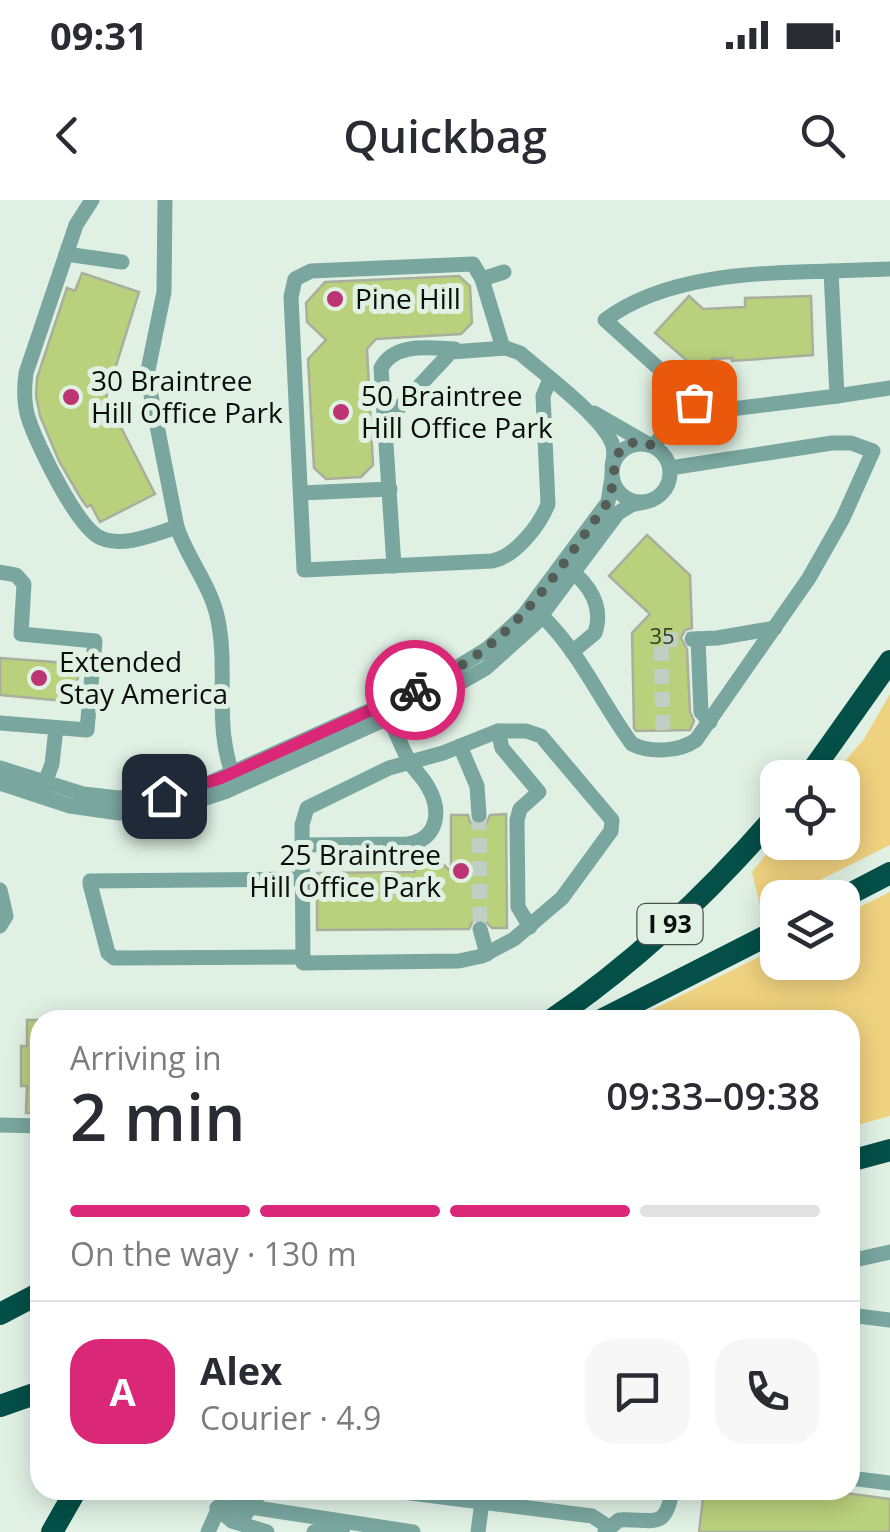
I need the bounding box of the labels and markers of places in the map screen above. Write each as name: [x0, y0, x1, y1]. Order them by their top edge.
place label: Pine Hill: [355, 279, 461, 317]
marker: Pine Hill: [324, 288, 346, 310]
pin: [652, 360, 737, 445]
place label: 30 Braintree Hill Office Park: [91, 361, 283, 431]
place label: 50 Braintree Hill Office Park: [361, 376, 553, 446]
marker: 30 Braintree Hill Office Park: [60, 386, 82, 408]
marker: 50 Braintree Hill Office Park: [330, 401, 352, 423]
place label: Extended Stay America: [59, 642, 228, 712]
marker: Extended Stay America: [28, 667, 50, 689]
pin: [122, 754, 207, 839]
place label: 25 Braintree Hill Office Park: [249, 835, 441, 905]
marker: 25 Braintree Hill Office Park: [450, 860, 472, 882]

